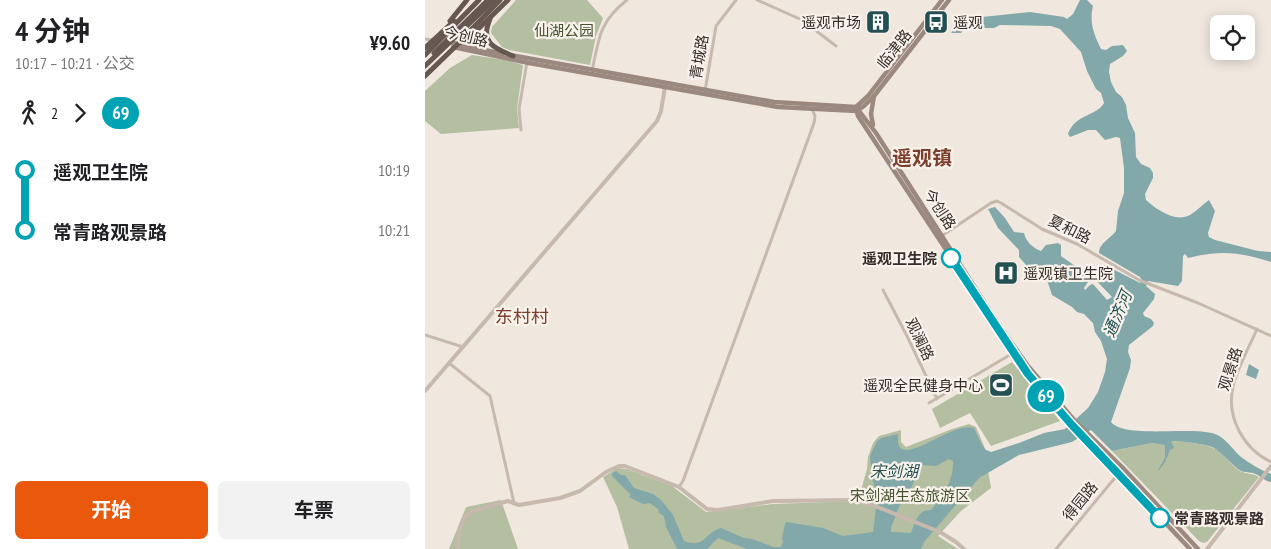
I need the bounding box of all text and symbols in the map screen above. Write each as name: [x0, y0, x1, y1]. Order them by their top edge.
building icon: 遥观市场: [865, 9, 891, 35]
bus stop icon: 遥观: [923, 9, 949, 35]
text: 4 分钟: [15, 12, 90, 49]
place label: 遥观市场: [801, 13, 861, 32]
place label: 遥观: [953, 13, 983, 32]
map controls: [1210, 15, 1255, 60]
button: locate: [1210, 15, 1255, 60]
street label: 今创路: [442, 21, 490, 51]
park label: 仙湖公园: [534, 21, 594, 40]
street label: 临津路: [873, 25, 915, 73]
text: ¥9.60: [370, 31, 410, 55]
street label: 青城路: [686, 33, 712, 81]
text: 10:17 – 10:21 · 公交: [15, 53, 135, 73]
icon: walk: [15, 99, 43, 127]
icon: forward: [66, 99, 94, 127]
text: 69: [112, 101, 129, 124]
text: 2: [51, 103, 58, 123]
district label: 遥观镇: [892, 145, 952, 171]
text: 遥观卫生院: [53, 160, 148, 184]
text: 10:19: [378, 160, 410, 180]
street label: 今创路: [920, 185, 960, 233]
street label: 夏和路: [1046, 211, 1094, 247]
text: 常青路观景路: [53, 220, 167, 244]
text: 10:21: [378, 220, 410, 240]
marker: 遥观卫生院: [941, 248, 961, 268]
place label: 遥观卫生院: [862, 249, 937, 268]
hospital icon: 遥观镇卫生院: [993, 260, 1019, 286]
place label: 遥观镇卫生院: [1023, 264, 1113, 283]
water label: 通济河: [1098, 285, 1137, 340]
district label: 东村村: [495, 305, 549, 328]
street label: 观澜路: [902, 315, 938, 363]
street label: 观景路: [1214, 345, 1246, 393]
sports icon: 遥观全民健身中心: [988, 372, 1014, 398]
place label: 遥观全民健身中心: [863, 376, 983, 395]
line badge: 69: [1023, 380, 1069, 412]
text: 69: [1037, 384, 1055, 407]
water label: 宋剑湖: [870, 461, 921, 481]
street label: 得园路: [1058, 478, 1102, 524]
button: 开始: [15, 481, 208, 539]
button: 车票: [218, 481, 410, 539]
park label: 宋剑湖生态旅游区: [850, 486, 970, 505]
marker: 常青路观景路: [1150, 508, 1170, 528]
place label: 常青路观景路: [1174, 509, 1264, 528]

